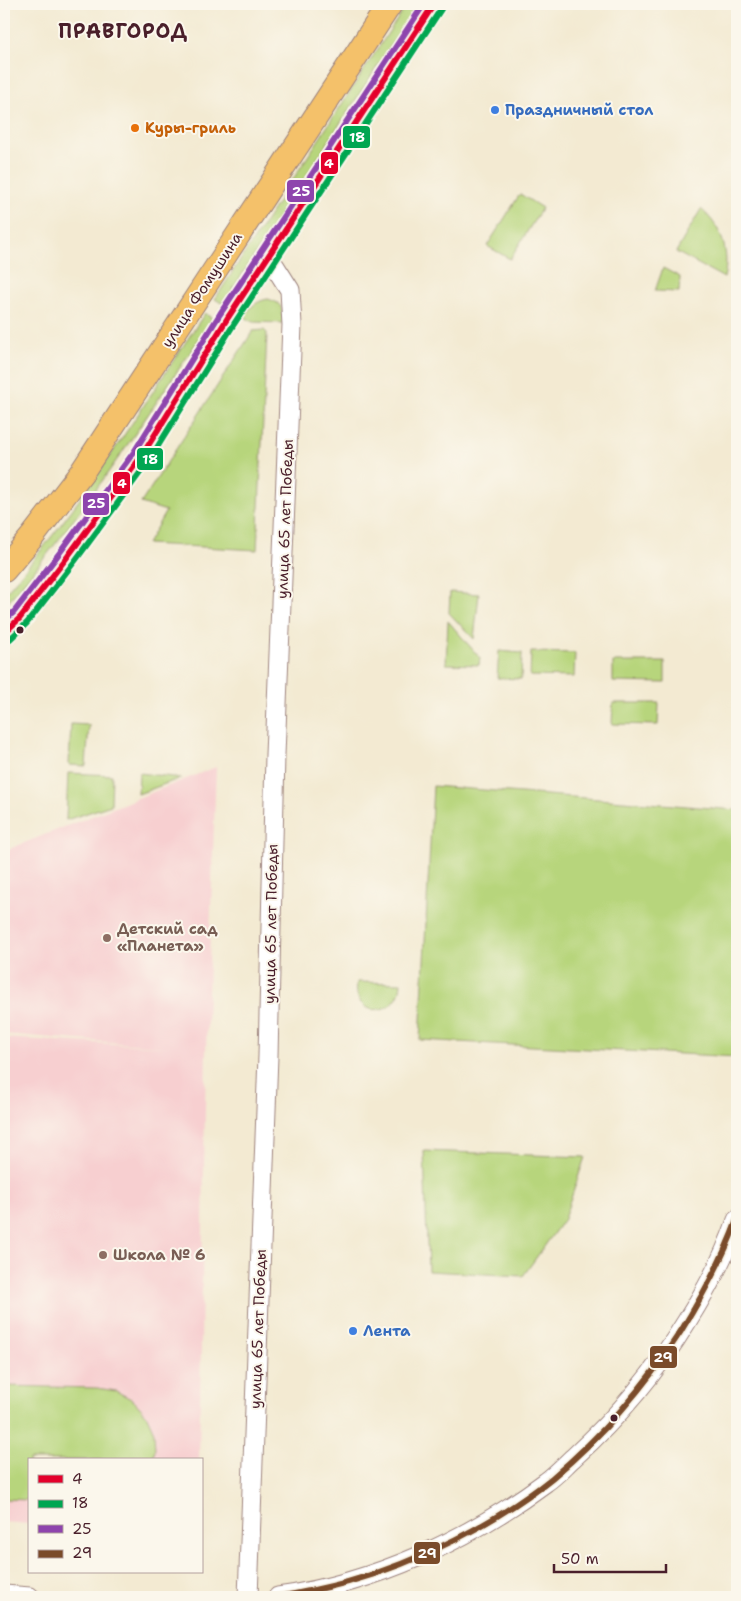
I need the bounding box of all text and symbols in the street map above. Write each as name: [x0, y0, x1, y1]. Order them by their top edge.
district label: ПРАВГОРОД: [58, 18, 188, 44]
place label: Праздничный стол: [505, 100, 653, 120]
marker: Праздничный стол: [489, 104, 501, 116]
place label: Куры-гриль: [145, 118, 236, 138]
marker: Куры-гриль: [129, 122, 141, 134]
line badge: 18: [342, 125, 371, 149]
text: 18: [349, 128, 365, 146]
line badge: 4: [320, 151, 339, 175]
text: 4: [324, 154, 334, 172]
line badge: 25: [286, 179, 315, 203]
text: 25: [292, 182, 310, 200]
street label: улица Фомушина: [157, 228, 247, 352]
street label: улица 65 лет Победы: [272, 439, 298, 599]
line badge: 18: [136, 447, 164, 471]
text: 18: [142, 450, 158, 468]
line badge: 4: [112, 471, 131, 495]
text: 4: [117, 474, 127, 492]
line badge: 25: [82, 492, 110, 516]
text: 25: [87, 494, 105, 512]
unlabelled marker: [15, 625, 25, 635]
street label: улица 65 лет Победы: [260, 844, 282, 1004]
place label: Детский сад «Планета»: [117, 919, 218, 956]
marker: Детский сад «Планета»: [101, 932, 113, 944]
place label: Школа № 6: [113, 1245, 205, 1265]
marker: Школа № 6: [97, 1249, 109, 1261]
street label: улица 65 лет Победы: [245, 1249, 271, 1409]
place label: Лента: [363, 1321, 411, 1341]
marker: Лента: [347, 1325, 359, 1337]
line badge: 29: [649, 1345, 678, 1369]
text: 29: [653, 1348, 673, 1366]
unlabelled marker: [609, 1413, 619, 1423]
legend: [28, 1458, 202, 1574]
text: 4: [72, 1469, 83, 1489]
text: 18: [72, 1493, 89, 1513]
text: 25: [72, 1519, 91, 1539]
line badge: 29: [413, 1541, 441, 1565]
scale bar: [554, 1541, 666, 1573]
text: 29: [72, 1543, 92, 1563]
text: 29: [417, 1544, 437, 1562]
text: 50 m: [561, 1549, 599, 1569]

